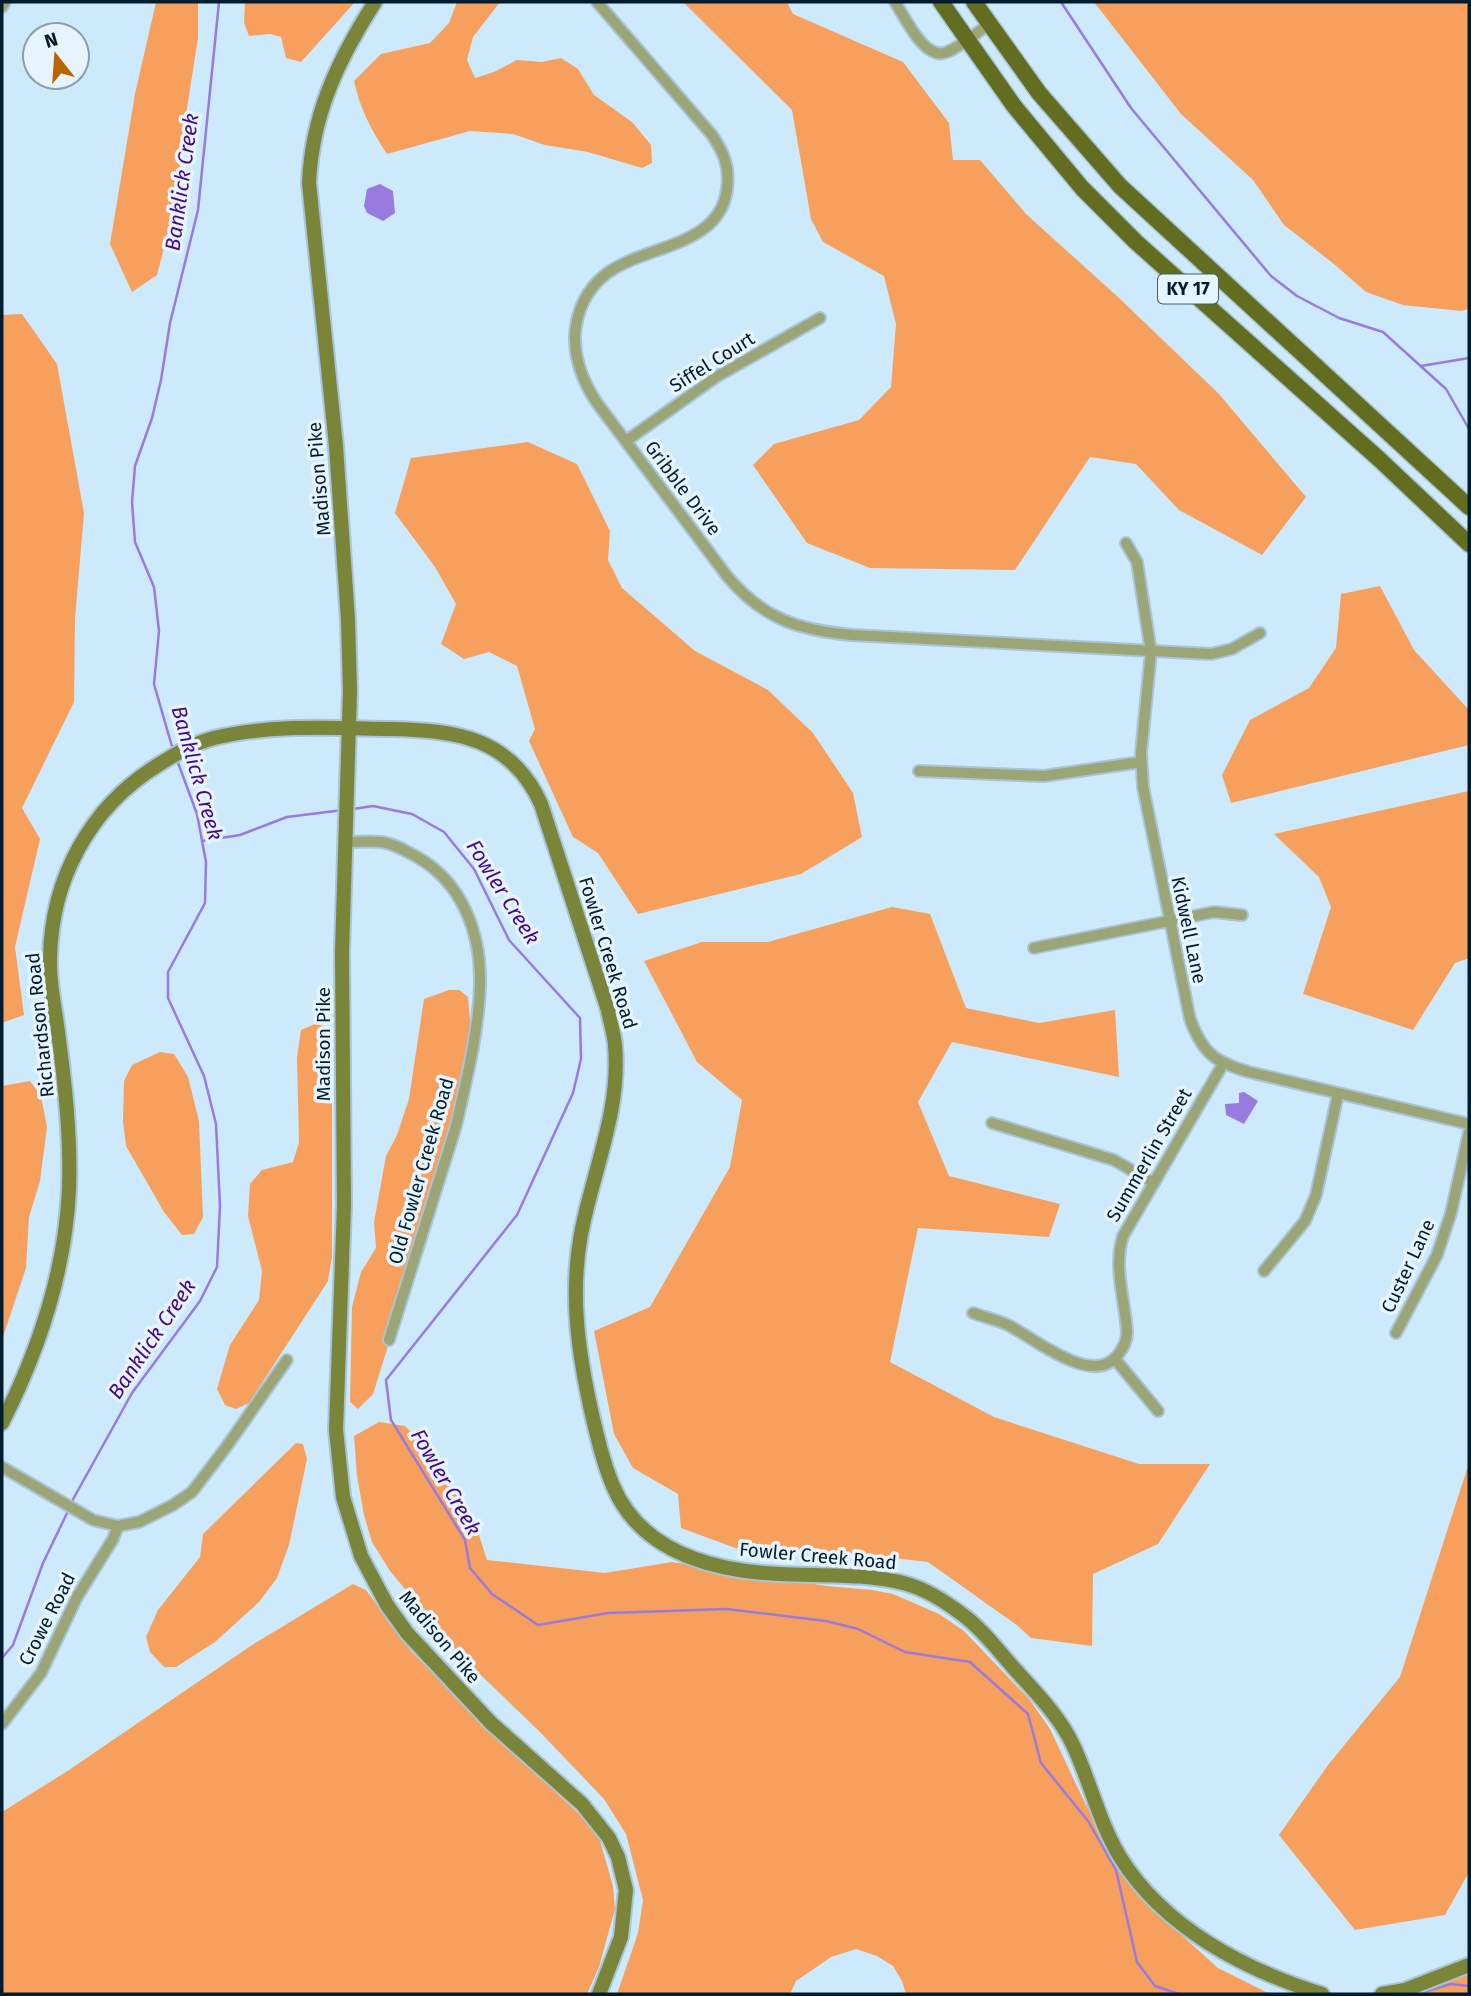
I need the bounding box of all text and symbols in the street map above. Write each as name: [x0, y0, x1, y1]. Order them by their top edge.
north arrow: [21, 21, 91, 91]
text: N: [42, 27, 61, 53]
water label: Banklick Creek: [159, 112, 205, 252]
road number: KY 17: [1158, 274, 1218, 304]
street label: Siffel Court: [665, 327, 759, 397]
street label: Madison Pike: [303, 421, 335, 537]
street label: Gribble Drive: [640, 436, 726, 540]
water label: Banklick Creek: [165, 703, 229, 843]
water label: Fowler Creek: [461, 835, 545, 949]
street label: Fowler Creek Road: [574, 874, 642, 1032]
street label: Kidwell Lane: [1166, 874, 1212, 986]
street label: Richardson Road: [21, 951, 59, 1099]
street label: Madison Pike: [312, 987, 335, 1101]
street label: Old Fowler Creek Road: [383, 1075, 459, 1267]
street label: Summerlin Street: [1101, 1084, 1197, 1226]
street label: Custer Lane: [1376, 1216, 1440, 1316]
water label: Banklick Creek: [102, 1274, 202, 1404]
water label: Fowler Creek: [405, 1424, 487, 1540]
street label: Fowler Creek Road: [738, 1538, 898, 1574]
street label: Crowe Road: [14, 1569, 80, 1669]
street label: Madison Pike: [394, 1586, 486, 1688]

